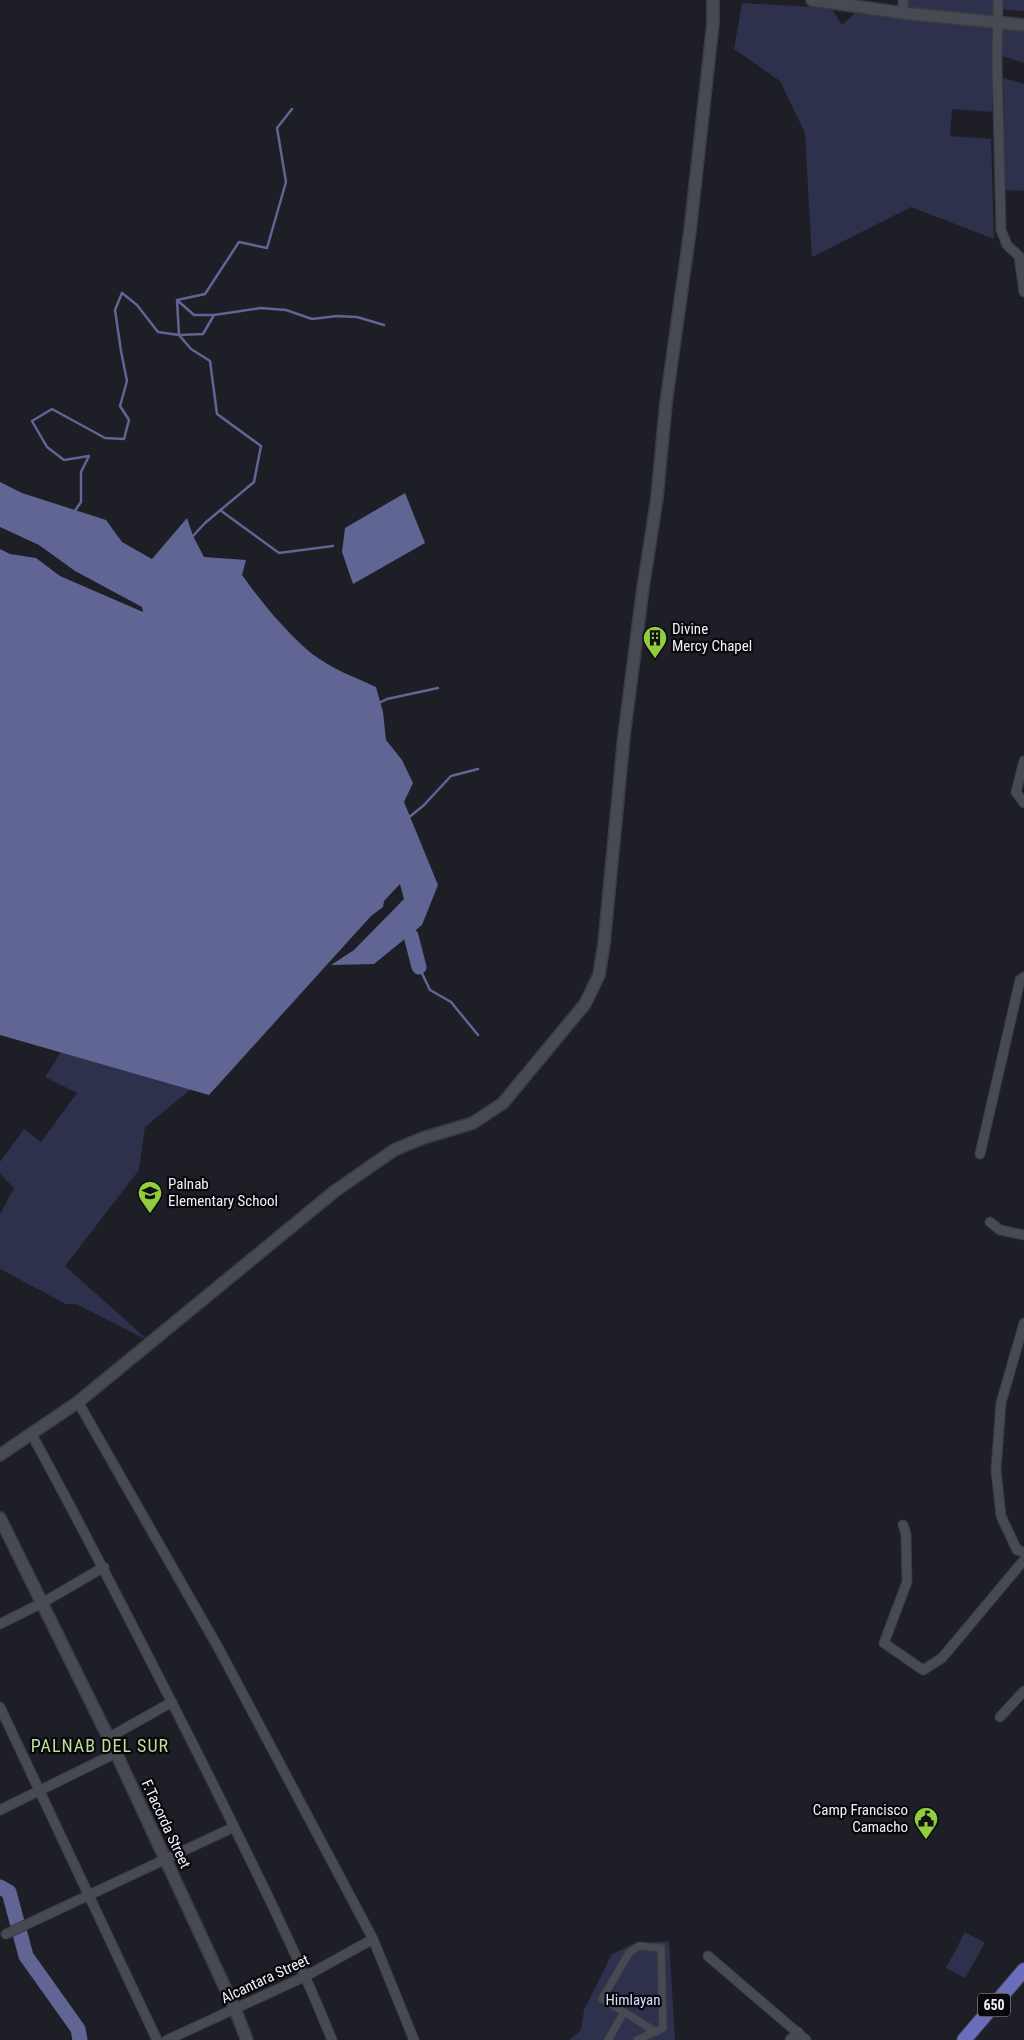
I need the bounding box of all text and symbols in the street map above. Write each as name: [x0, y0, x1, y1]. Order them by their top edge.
place label: Divine Mercy Chapel: [672, 620, 752, 655]
building icon: Divine Mercy Chapel: [642, 625, 668, 659]
place label: Palnab Elementary School: [168, 1175, 278, 1210]
school or university icon: Palnab Elementary School: [137, 1180, 163, 1214]
district label: PALNAB DEL SUR: [31, 1735, 169, 1756]
street label: F.Tacorda Street: [138, 1777, 194, 1871]
place label: Camp Francisco Camacho: [813, 1801, 908, 1836]
public building icon: Camp Francisco Camacho: [913, 1806, 939, 1840]
street label: Alcantara Street: [218, 1951, 312, 2007]
park label: Himlayan: [605, 1991, 661, 2009]
road number: 650: [978, 1994, 1010, 2016]

